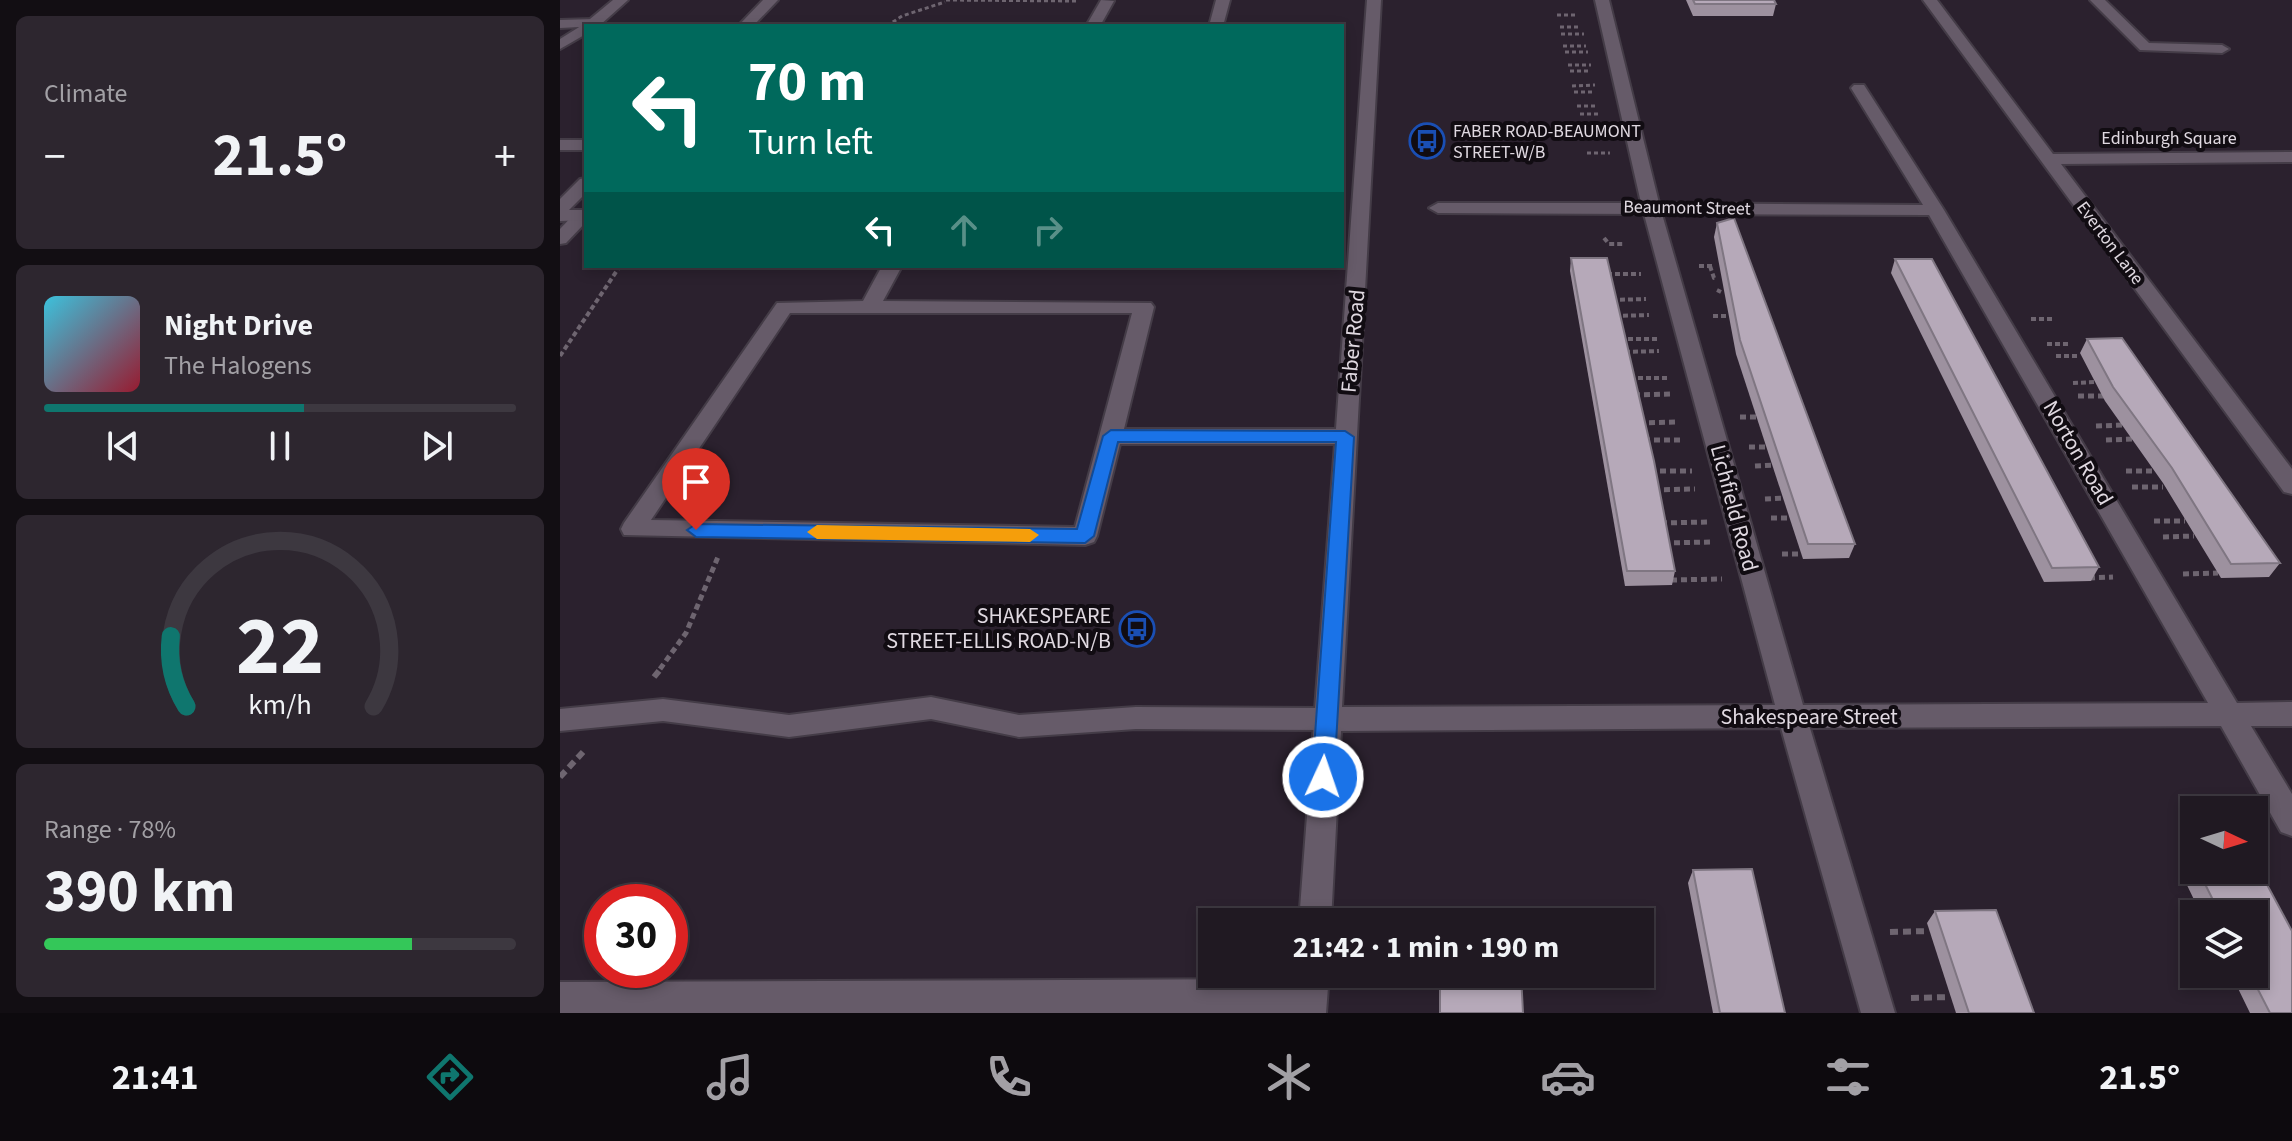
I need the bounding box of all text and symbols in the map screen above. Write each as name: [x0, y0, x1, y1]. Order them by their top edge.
text: 70 m: [748, 43, 866, 122]
icon: left: [616, 56, 720, 160]
text: Climate: [44, 75, 128, 112]
text: 21.5°: [213, 114, 347, 199]
text: Turn left: [748, 117, 873, 168]
place label: FABER ROAD-BEAUMONT STREET-W/B: [1453, 119, 1641, 165]
bus stop icon: FABER ROAD-BEAUMONT STREET-W/B: [1408, 122, 1446, 160]
text: −: [44, 126, 66, 189]
text: +: [494, 126, 516, 189]
street label: Edinburgh Square: [2101, 126, 2237, 151]
street label: Beaumont Street: [1623, 194, 1751, 222]
street label: Everton Lane: [2070, 196, 2150, 290]
icon: left: [858, 208, 902, 252]
icon: ahead: [942, 208, 986, 252]
icon: right: [1026, 208, 1070, 252]
street label: Faber Road: [1333, 288, 1373, 394]
text: Night Drive: [164, 304, 313, 347]
text: The Halogens: [164, 347, 312, 384]
street label: Norton Road: [2035, 395, 2121, 511]
icon: previous: [101, 424, 145, 468]
icon: pause: [258, 424, 302, 468]
icon: next: [415, 424, 459, 468]
street label: Lichfield Road: [1702, 441, 1766, 575]
pin: [662, 448, 730, 530]
icon: arrive: [674, 460, 718, 504]
text: 22: [236, 588, 324, 706]
place label: SHAKESPEARE STREET-ELLIS ROAD-N/B: [886, 600, 1111, 657]
bus stop icon: SHAKESPEARE STREET-ELLIS ROAD-N/B: [1118, 610, 1156, 648]
text: km/h: [248, 685, 312, 725]
street label: Shakespeare Street: [1720, 701, 1898, 733]
position arrow: [1281, 735, 1365, 819]
north arrow: [2180, 796, 2268, 884]
map controls: [2180, 796, 2268, 988]
text: Range · 78%: [44, 811, 176, 848]
text: 390 km: [44, 850, 235, 935]
speed limit sign: 30: [584, 884, 688, 988]
button: layers: [2180, 900, 2268, 988]
text: 21:42 · 1 min · 190 m: [1293, 926, 1559, 969]
icon: directions: [422, 1049, 478, 1105]
icon: music: [702, 1049, 758, 1105]
icon: phone: [981, 1049, 1037, 1105]
icon: climate: [1261, 1049, 1317, 1105]
icon: car: [1540, 1049, 1596, 1105]
icon: filters: [1820, 1049, 1876, 1105]
text: 21:41: [112, 1052, 199, 1103]
text: 21.5°: [2099, 1052, 2180, 1103]

